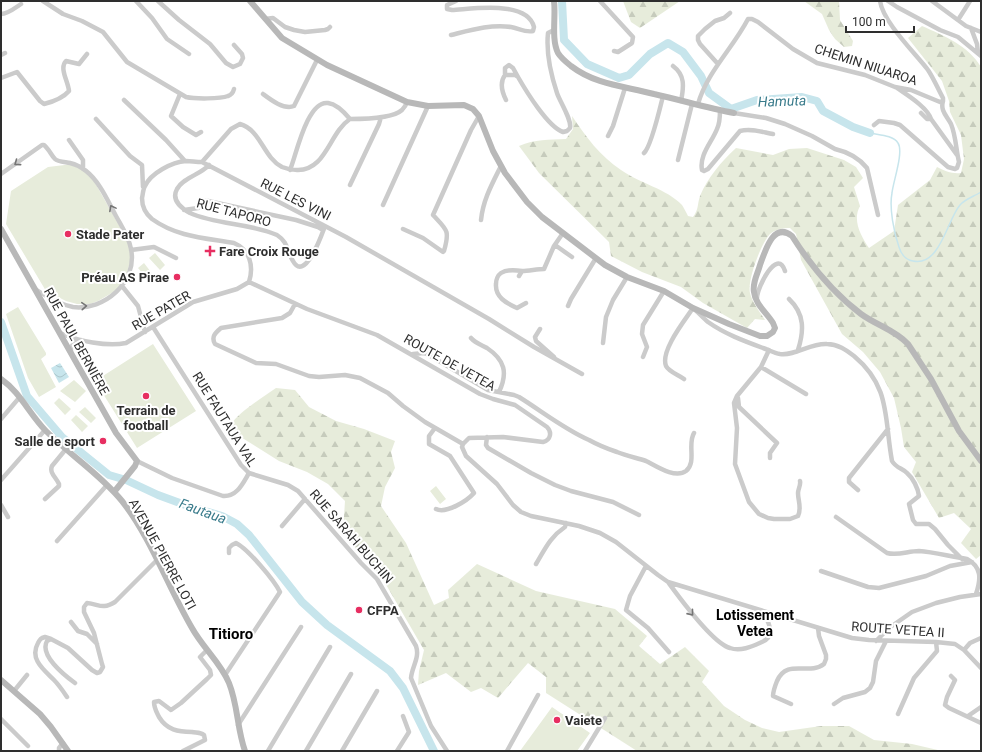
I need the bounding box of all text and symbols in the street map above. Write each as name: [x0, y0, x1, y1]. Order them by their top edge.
scale bar: [846, 8, 914, 34]
text: 100 m: [852, 15, 886, 29]
street label: CHEMIN NIUAROA: [812, 41, 920, 88]
water label: Hamuta: [758, 92, 806, 110]
one-way arrow: [14, 159, 21, 166]
street label: RUE LES VINI: [258, 175, 333, 224]
street label: RUE TAPORO: [195, 195, 273, 230]
one-way arrow: [109, 205, 116, 212]
place label: Stade Pater: [76, 227, 145, 242]
marker: Stade Pater: [63, 229, 73, 239]
place label: Fare Croix Rouge: [219, 244, 319, 259]
marker: Fare Croix Rouge: [204, 245, 216, 257]
place label: Préau AS Pirae: [81, 270, 169, 285]
marker: Préau AS Pirae: [172, 272, 182, 282]
street label: RUE PAUL BERNIÈRE: [41, 285, 112, 398]
street label: RUE PATER: [129, 288, 193, 333]
one-way arrow: [81, 302, 87, 311]
street label: ROUTE DE VETEA: [401, 331, 499, 394]
street label: RUE FAUTAUA VAL: [189, 369, 260, 469]
marker: Terrain de football: [141, 391, 151, 401]
place label: Terrain de football: [116, 403, 176, 433]
place label: Salle de sport: [15, 434, 96, 449]
marker: Salle de sport: [98, 436, 108, 446]
street label: RUE SARAH BUCHIN: [307, 486, 396, 586]
water label: Fautaua: [177, 495, 229, 527]
street label: AVENUE PIERRE LOTI: [126, 496, 199, 612]
place label: CFPA: [367, 603, 399, 618]
marker: CFPA: [354, 605, 364, 615]
district label: Lotissement Vetea: [716, 607, 794, 639]
one-way arrow: [687, 608, 694, 615]
street label: ROUTE VETEA II: [851, 619, 945, 640]
district label: Titioro: [209, 625, 253, 643]
place label: Vaiete: [565, 713, 602, 728]
marker: Vaiete: [552, 715, 562, 725]

